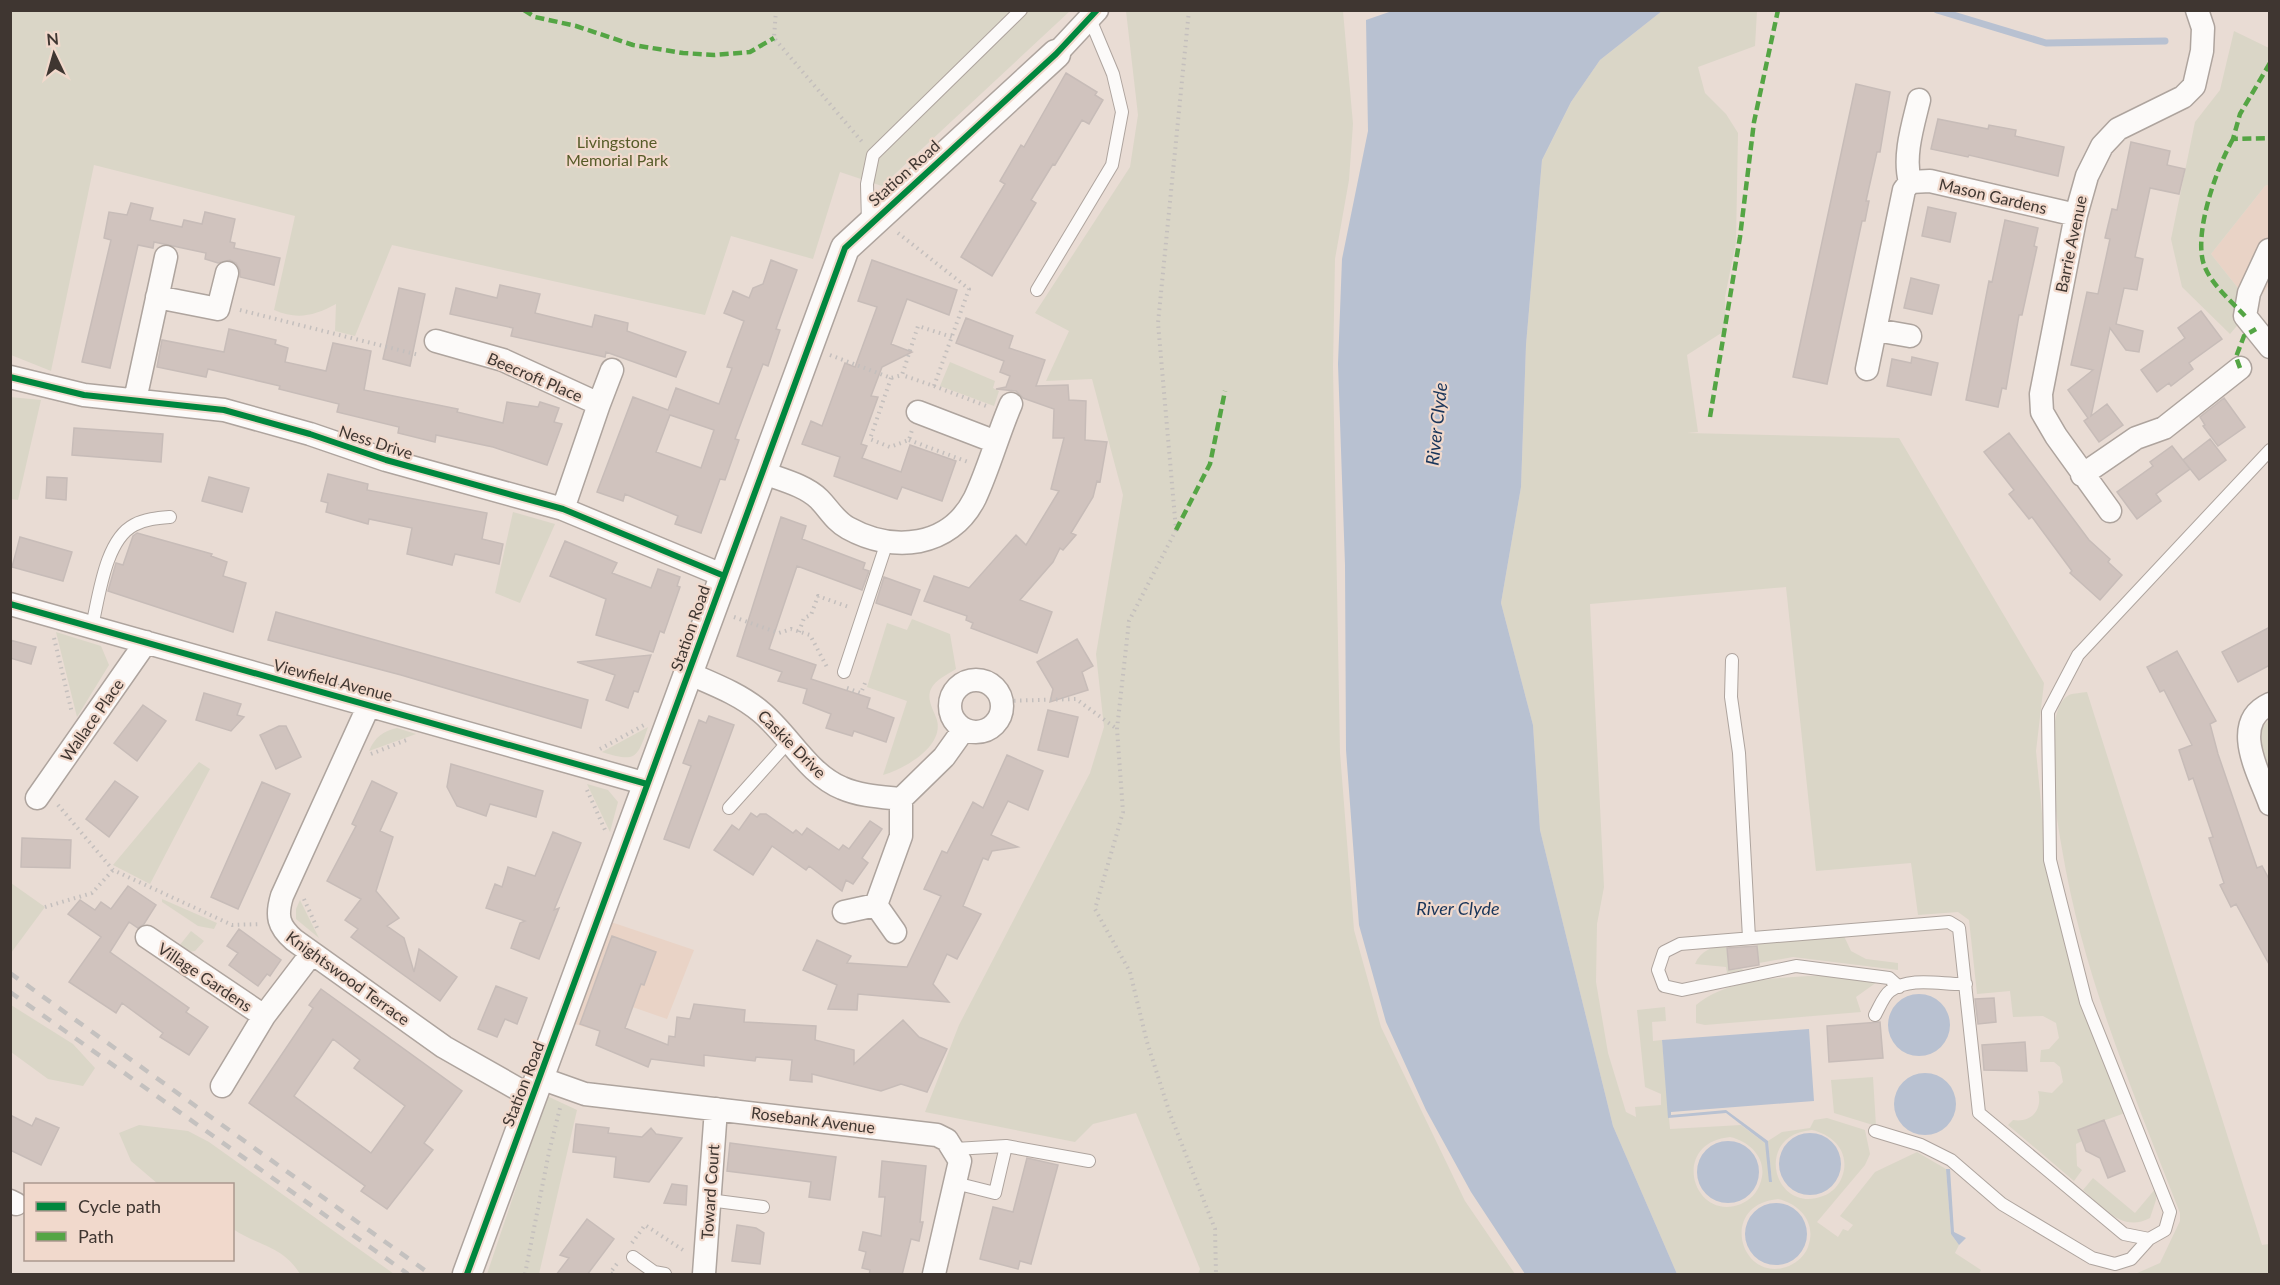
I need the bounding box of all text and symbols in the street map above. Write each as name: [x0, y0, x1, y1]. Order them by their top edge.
north arrow: [24, 24, 84, 84]
text: N: [46, 29, 60, 49]
park label: Livingstone Memorial Park: [566, 132, 669, 169]
street label: Station Road: [864, 136, 943, 210]
street label: Mason Gardens: [1937, 174, 2049, 217]
street label: Barrie Avenue: [2051, 194, 2090, 294]
street label: Beecroft Place: [485, 348, 586, 405]
water label: River Clyde: [1421, 381, 1451, 467]
street label: Ness Drive: [337, 421, 415, 462]
street label: Station Road: [666, 583, 713, 673]
street label: Viewfield Avenue: [272, 654, 395, 705]
street label: Wallace Place: [56, 675, 127, 765]
street label: Caskie Drive: [754, 706, 830, 782]
water label: River Clyde: [1416, 897, 1500, 919]
street label: Knightswood Terrace: [283, 927, 414, 1029]
street label: Village Gardens: [155, 938, 256, 1015]
street label: Station Road: [498, 1039, 547, 1129]
street label: Rosebank Avenue: [750, 1102, 876, 1137]
street label: Toward Court: [697, 1143, 722, 1240]
legend: [24, 1183, 234, 1261]
text: Cycle path: [78, 1195, 161, 1217]
text: Path: [78, 1225, 114, 1247]

